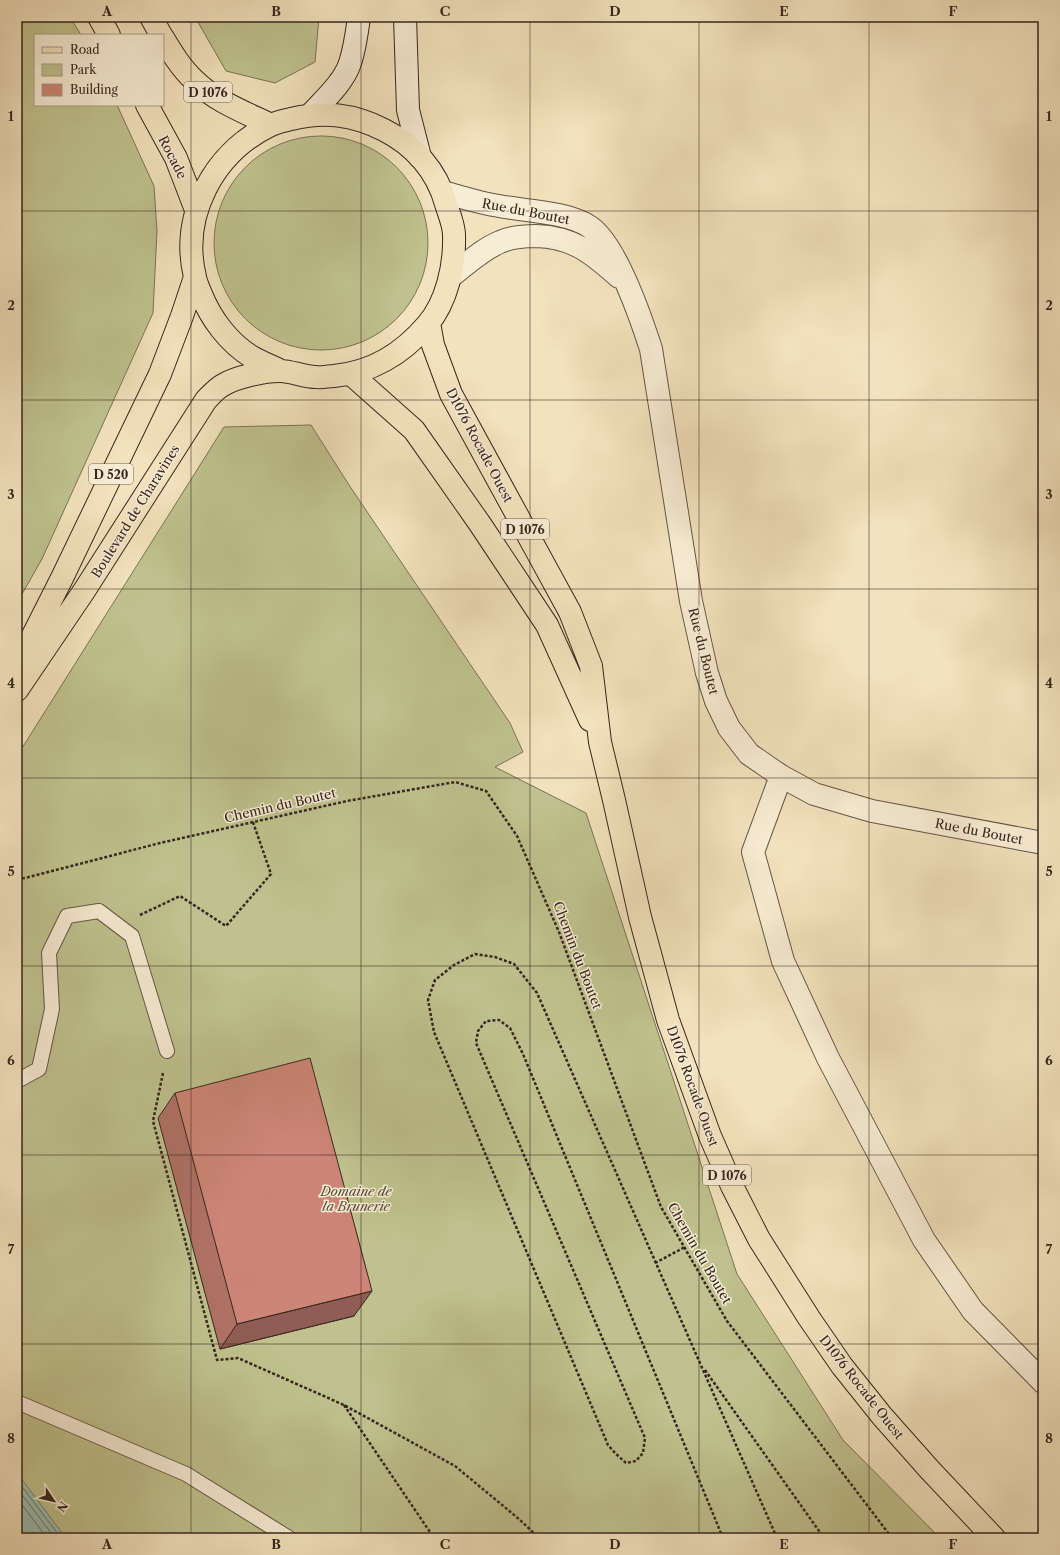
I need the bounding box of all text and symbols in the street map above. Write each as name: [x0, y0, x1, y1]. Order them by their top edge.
text: A: [101, 3, 113, 19]
text: B: [271, 3, 281, 19]
text: C: [440, 3, 450, 19]
text: D: [609, 3, 621, 19]
text: E: [779, 3, 789, 19]
text: F: [949, 3, 958, 19]
legend: [34, 34, 164, 106]
text: Road: [70, 42, 100, 57]
text: Park: [70, 62, 97, 77]
text: Building: [70, 82, 118, 97]
road number: D 1076: [184, 82, 232, 102]
text: 1: [8, 108, 14, 124]
text: 1: [1046, 108, 1052, 124]
street label: Rocade: [155, 133, 191, 181]
street label: Rue du Boutet: [481, 195, 572, 227]
text: 2: [7, 297, 15, 313]
text: 2: [1045, 297, 1053, 313]
street label: D1076 Rocade Ouest: [443, 385, 517, 505]
street label: Boulevard de Charavines: [87, 441, 183, 580]
road number: D 520: [89, 464, 133, 484]
text: 3: [7, 486, 15, 502]
text: 3: [1045, 486, 1053, 502]
road number: D 1076: [501, 519, 549, 539]
street label: Rue du Boutet: [685, 606, 723, 697]
text: 4: [7, 675, 15, 691]
text: 4: [1045, 675, 1053, 691]
street label: Chemin du Boutet: [223, 784, 338, 826]
street label: Rue du Boutet: [934, 815, 1025, 847]
text: 5: [7, 863, 15, 879]
text: 5: [1045, 863, 1053, 879]
street label: Chemin du Boutet: [550, 899, 606, 1011]
street label: D1076 Rocade Ouest: [664, 1023, 722, 1149]
text: 6: [7, 1052, 15, 1068]
text: 6: [1045, 1052, 1053, 1068]
road number: D 1076: [703, 1165, 751, 1185]
park label: Domaine de la Brunerie: [319, 1183, 392, 1214]
street label: Chemin du Boutet: [665, 1200, 736, 1307]
text: 7: [8, 1241, 15, 1257]
text: 7: [1046, 1241, 1053, 1257]
street label: D1076 Rocade Ouest: [816, 1332, 908, 1442]
text: 8: [7, 1430, 15, 1446]
text: 8: [1045, 1430, 1053, 1446]
north arrow: [34, 1481, 74, 1521]
text: N: [53, 1499, 71, 1515]
text: A: [101, 1536, 113, 1552]
text: B: [271, 1536, 281, 1552]
text: C: [440, 1536, 450, 1552]
text: D: [609, 1536, 621, 1552]
text: E: [779, 1536, 789, 1552]
text: F: [949, 1536, 958, 1552]

